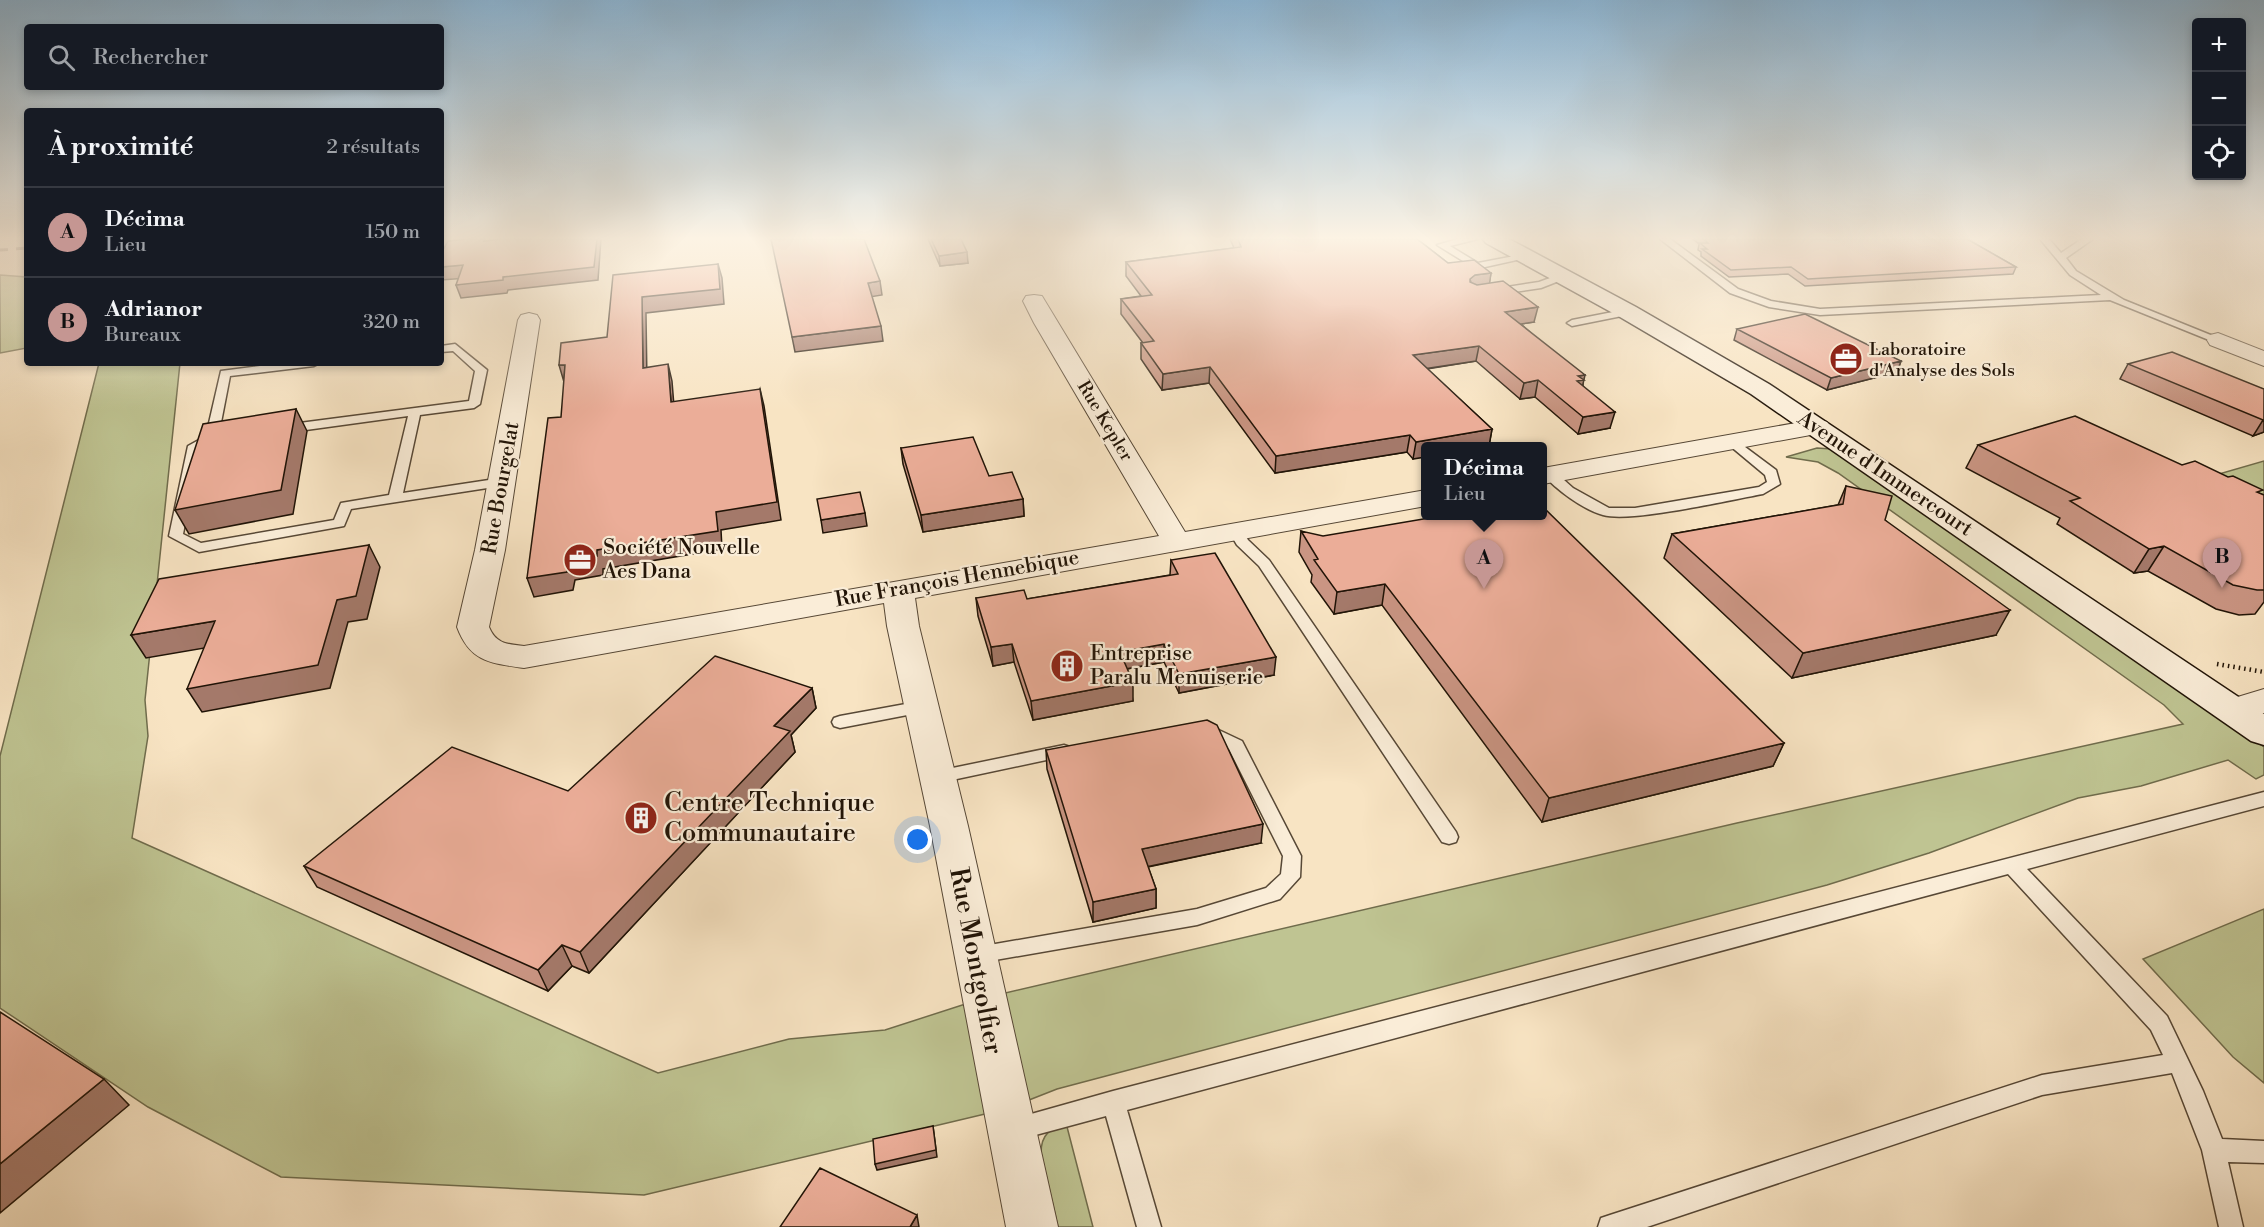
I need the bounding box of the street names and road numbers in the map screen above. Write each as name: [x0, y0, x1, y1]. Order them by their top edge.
street label: Rue Kepler: [1072, 376, 1138, 466]
street label: Avenue d'Immercourt: [1792, 405, 1978, 543]
street label: Rue Bourgelat: [477, 419, 526, 556]
street label: Rue François Hennebique: [833, 545, 1081, 613]
street label: Rue Montgolfier: [942, 865, 1010, 1057]

